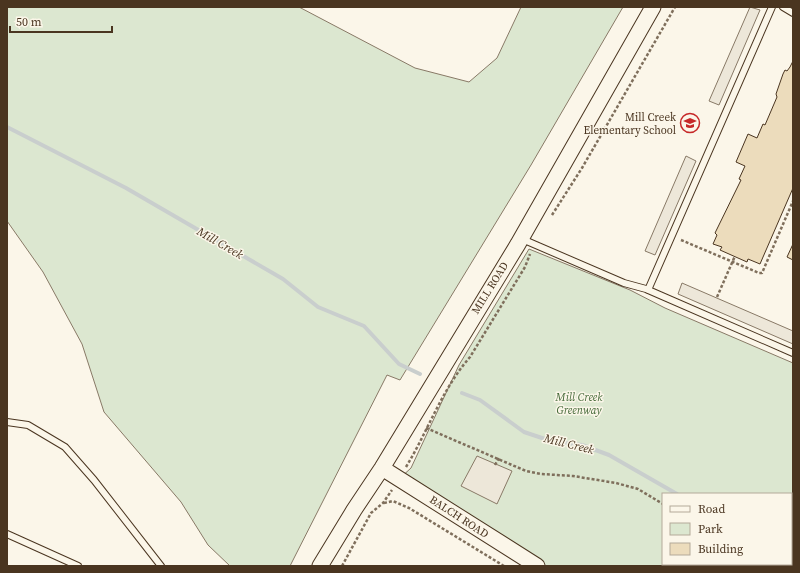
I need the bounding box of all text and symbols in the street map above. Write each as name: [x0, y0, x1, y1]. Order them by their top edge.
scale bar: [10, 8, 112, 34]
text: 50 m: [16, 14, 42, 30]
place label: Mill Creek Elementary School: [584, 110, 677, 138]
school or university icon: Mill Creek Elementary School: [679, 112, 701, 134]
water label: Mill Creek: [193, 223, 246, 263]
street label: MILL ROAD: [468, 259, 512, 317]
park label: Mill Creek Greenway: [555, 390, 603, 418]
water label: Mill Creek: [541, 430, 596, 458]
street label: BALCH ROAD: [427, 492, 492, 542]
legend: [662, 493, 792, 565]
text: Road: [698, 501, 725, 517]
text: Park: [698, 521, 723, 537]
text: Building: [698, 541, 743, 557]

